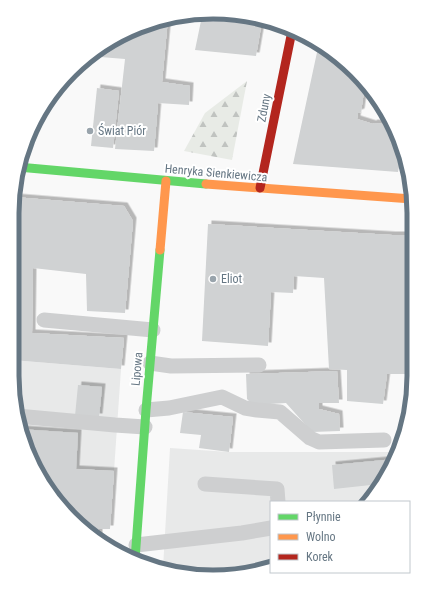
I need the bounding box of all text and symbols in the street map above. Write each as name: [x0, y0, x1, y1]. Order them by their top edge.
street label: Zduny: [254, 93, 274, 123]
place label: Świat Piór: [98, 123, 146, 138]
marker: Świat Piór: [85, 126, 95, 136]
street label: Henryka Sienkiewicza: [164, 162, 268, 184]
place label: Eliot: [221, 272, 242, 286]
marker: Eliot: [208, 274, 218, 284]
street label: Lipowa: [129, 351, 145, 387]
legend: [270, 501, 410, 573]
text: Płynnie: [306, 510, 341, 524]
text: Wolno: [306, 530, 336, 544]
text: Korek: [306, 550, 334, 564]

